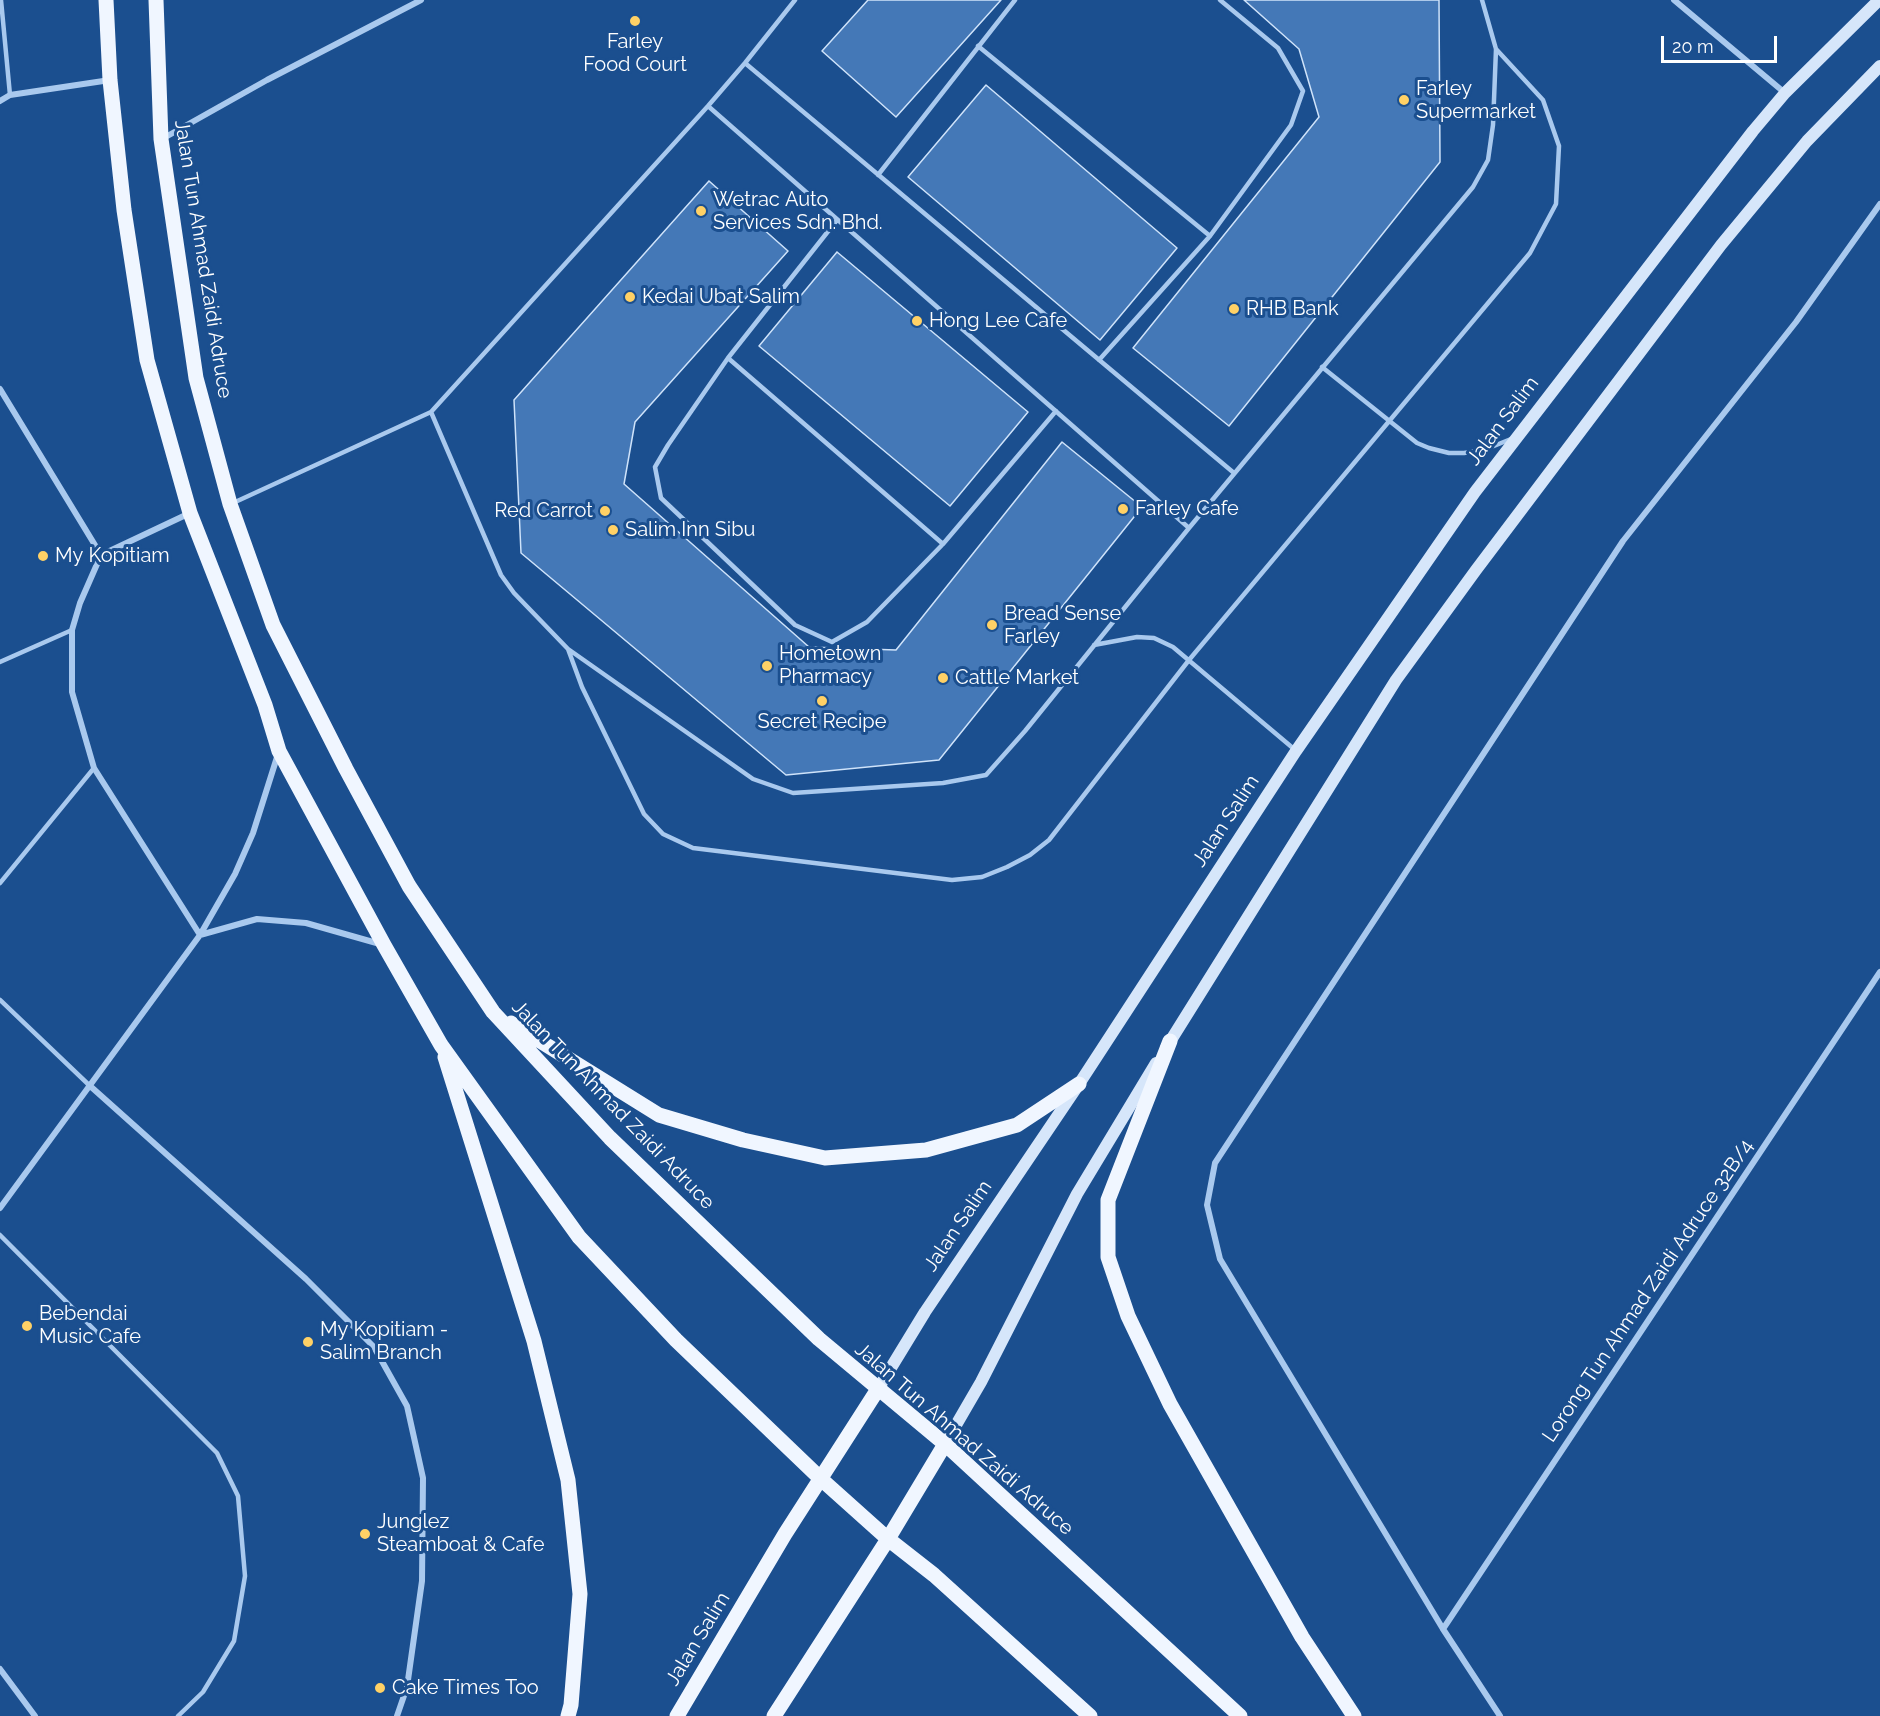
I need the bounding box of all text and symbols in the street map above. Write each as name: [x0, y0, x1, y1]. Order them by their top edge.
marker: Farley Food Court: [628, 14, 642, 28]
scale bar: [1664, 24, 1780, 62]
place label: Farley Food Court: [583, 30, 687, 77]
text: 20 m: [1672, 36, 1714, 57]
place label: Farley Supermarket: [1416, 77, 1536, 124]
marker: Farley Supermarket: [1397, 93, 1411, 107]
street label: Jalan Tun Ahmad Zaidi Adruce: [169, 118, 237, 400]
place label: Wetrac Auto Services Sdn. Bhd.: [713, 188, 883, 235]
marker: Wetrac Auto Services Sdn. Bhd.: [694, 204, 708, 218]
place label: Kedai Ubat Salim: [642, 285, 800, 309]
marker: Kedai Ubat Salim: [623, 290, 637, 304]
place label: RHB Bank: [1246, 297, 1339, 321]
marker: RHB Bank: [1227, 302, 1241, 316]
place label: Hong Lee Cafe: [929, 309, 1067, 333]
marker: Hong Lee Cafe: [910, 314, 924, 328]
street label: Jalan Salim: [1462, 372, 1544, 470]
place label: Farley Cafe: [1135, 497, 1239, 521]
place label: Red Carrot: [494, 499, 593, 523]
marker: Farley Cafe: [1116, 502, 1130, 516]
marker: Red Carrot: [598, 504, 612, 518]
place label: Salim Inn Sibu: [625, 518, 755, 542]
marker: Salim Inn Sibu: [606, 523, 620, 537]
place label: My Kopitiam: [55, 544, 170, 568]
marker: My Kopitiam: [36, 549, 50, 563]
place label: Bread Sense Farley: [1004, 602, 1121, 649]
marker: Bread Sense Farley: [985, 618, 999, 632]
place label: Hometown Pharmacy: [779, 642, 881, 689]
marker: Hometown Pharmacy: [760, 659, 774, 673]
place label: Cattle Market: [955, 666, 1079, 690]
marker: Cattle Market: [936, 671, 950, 685]
marker: Secret Recipe: [815, 694, 829, 708]
place label: Secret Recipe: [758, 710, 886, 734]
street label: Jalan Salim: [1187, 771, 1265, 871]
street label: Jalan Tun Ahmad Zaidi Adruce: [507, 995, 719, 1215]
street label: Lorong Tun Ahmad Zaidi Adruce 32B/4: [1537, 1135, 1759, 1447]
street label: Jalan Salim: [919, 1176, 997, 1276]
place label: Bebendai Music Cafe: [39, 1302, 141, 1349]
place label: My Kopitiam - Salim Branch: [320, 1318, 448, 1365]
marker: Bebendai Music Cafe: [20, 1319, 34, 1333]
marker: My Kopitiam - Salim Branch: [301, 1335, 315, 1349]
street label: Jalan Tun Ahmad Zaidi Adruce: [850, 1338, 1078, 1540]
place label: Junglez Steamboat & Cafe: [377, 1510, 544, 1557]
marker: Junglez Steamboat & Cafe: [358, 1527, 372, 1541]
street label: Jalan Salim: [661, 1588, 735, 1690]
place label: Cake Times Too: [392, 1676, 539, 1700]
marker: Cake Times Too: [373, 1681, 387, 1695]

